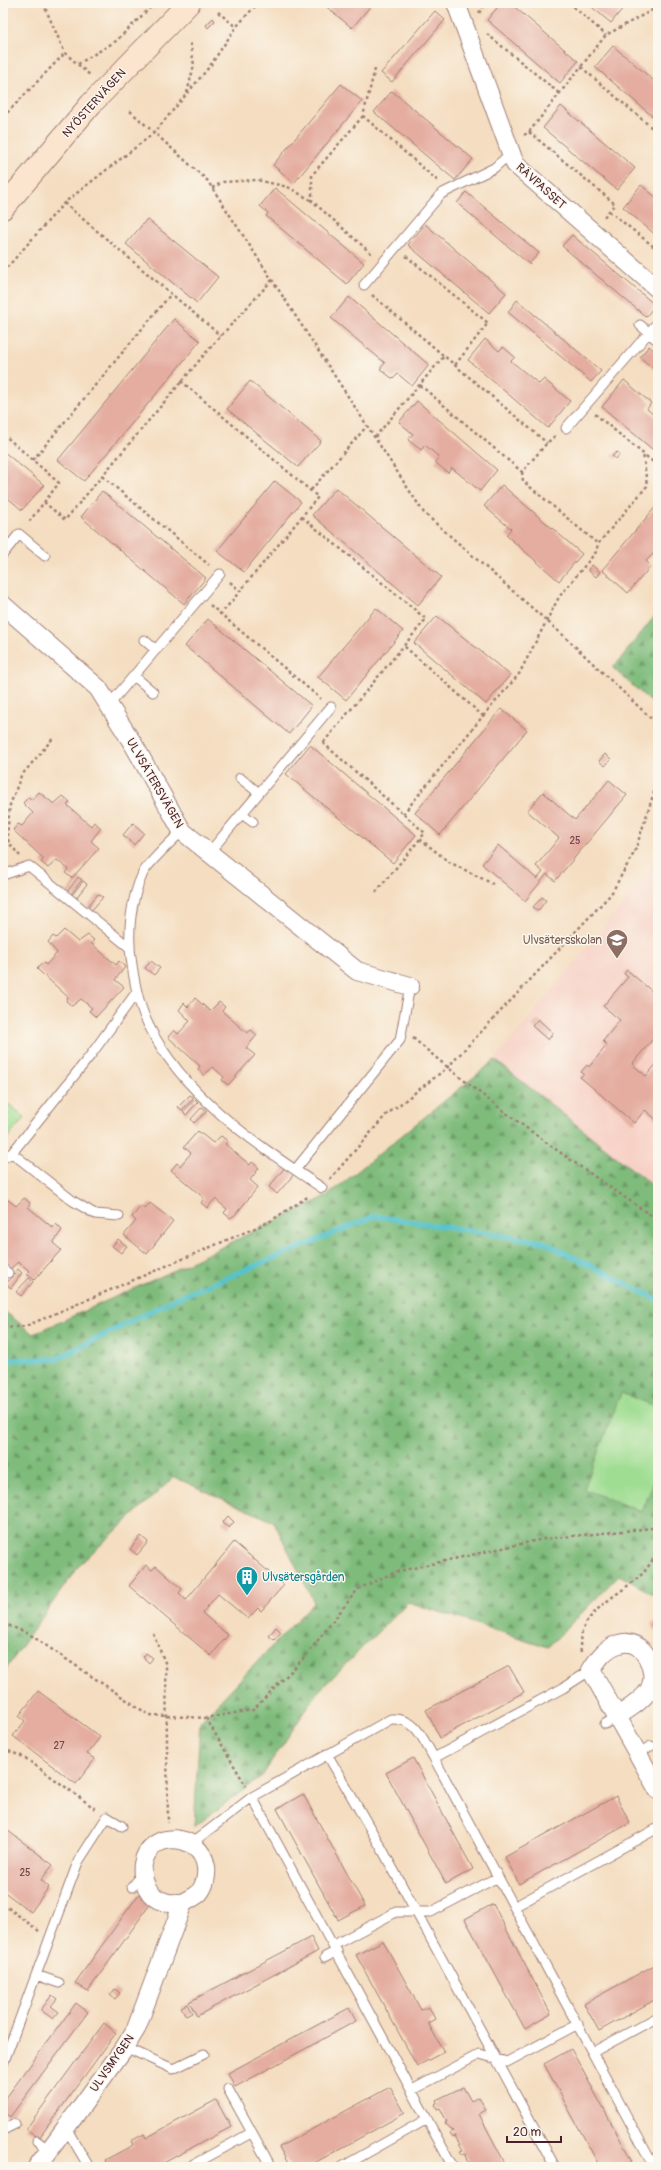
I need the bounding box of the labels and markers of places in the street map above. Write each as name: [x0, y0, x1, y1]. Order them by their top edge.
school or university icon: Ulvsätersskolan: [604, 927, 630, 960]
place label: Ulvsätersskolan: [523, 933, 602, 948]
building icon: Ulvsätersgården: [234, 1564, 260, 1597]
place label: Ulvsätersgården: [262, 1570, 345, 1585]

